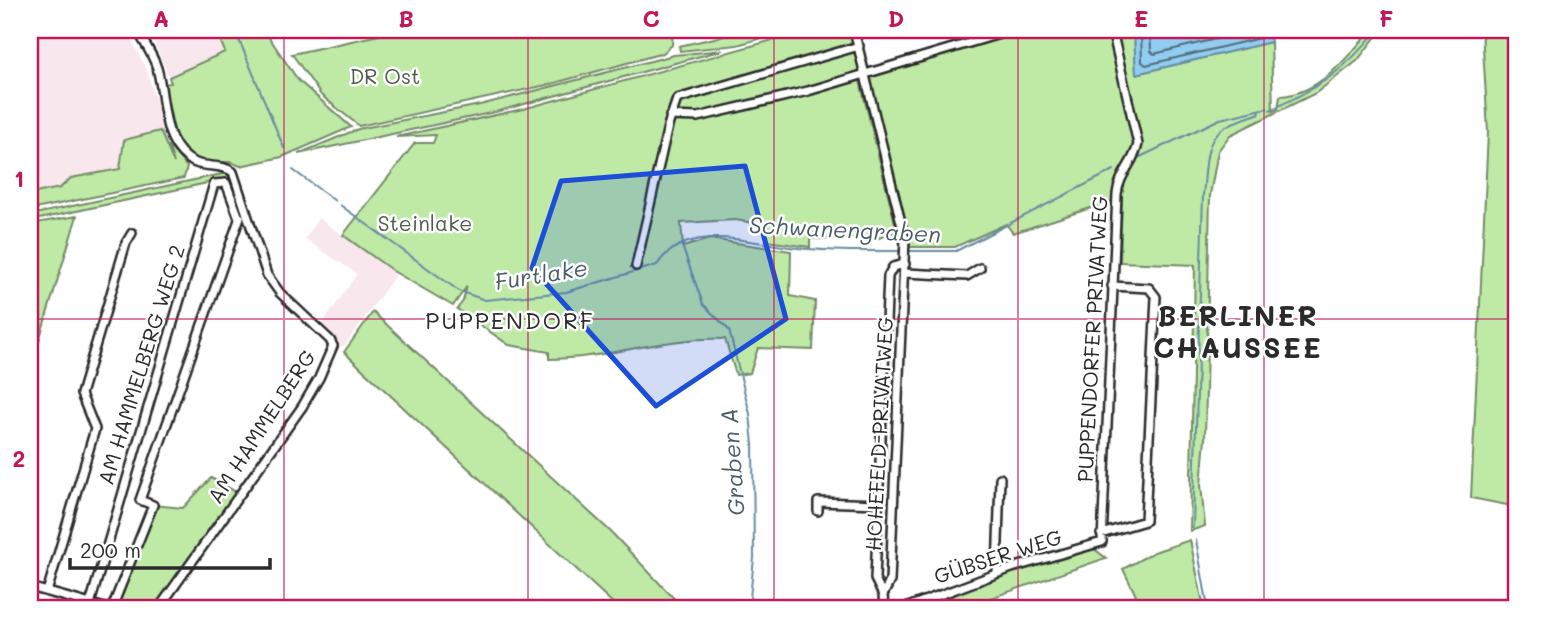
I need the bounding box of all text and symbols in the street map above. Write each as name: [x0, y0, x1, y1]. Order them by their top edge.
text: A: [153, 3, 169, 33]
text: B: [398, 3, 414, 33]
text: C: [642, 3, 660, 33]
text: D: [888, 3, 904, 33]
text: E: [1134, 3, 1148, 33]
text: F: [1379, 3, 1393, 33]
park label: DR Ost: [350, 62, 420, 89]
text: 1: [14, 163, 24, 193]
street label: PUPPENDORFER PRIVATWEG: [1071, 195, 1112, 483]
park label: Steinlake: [378, 209, 472, 236]
water label: Schwanengraben: [748, 209, 942, 249]
street label: AM HAMMELBERG WEG 2: [91, 241, 190, 488]
water label: Furtlake: [492, 252, 589, 296]
district label: BERLINER CHAUSSEE: [1153, 297, 1323, 365]
district label: PUPPENDORF: [425, 305, 595, 335]
street label: HOHEFELD-PRIVATWEG: [859, 316, 898, 552]
street label: AM HAMMELBERG: [201, 344, 321, 508]
water label: Graben A: [713, 407, 751, 517]
text: 2: [13, 443, 25, 473]
street label: GÜBSER WEG: [930, 522, 1065, 589]
scale bar: [70, 526, 270, 570]
text: 200 m: [80, 536, 141, 563]

